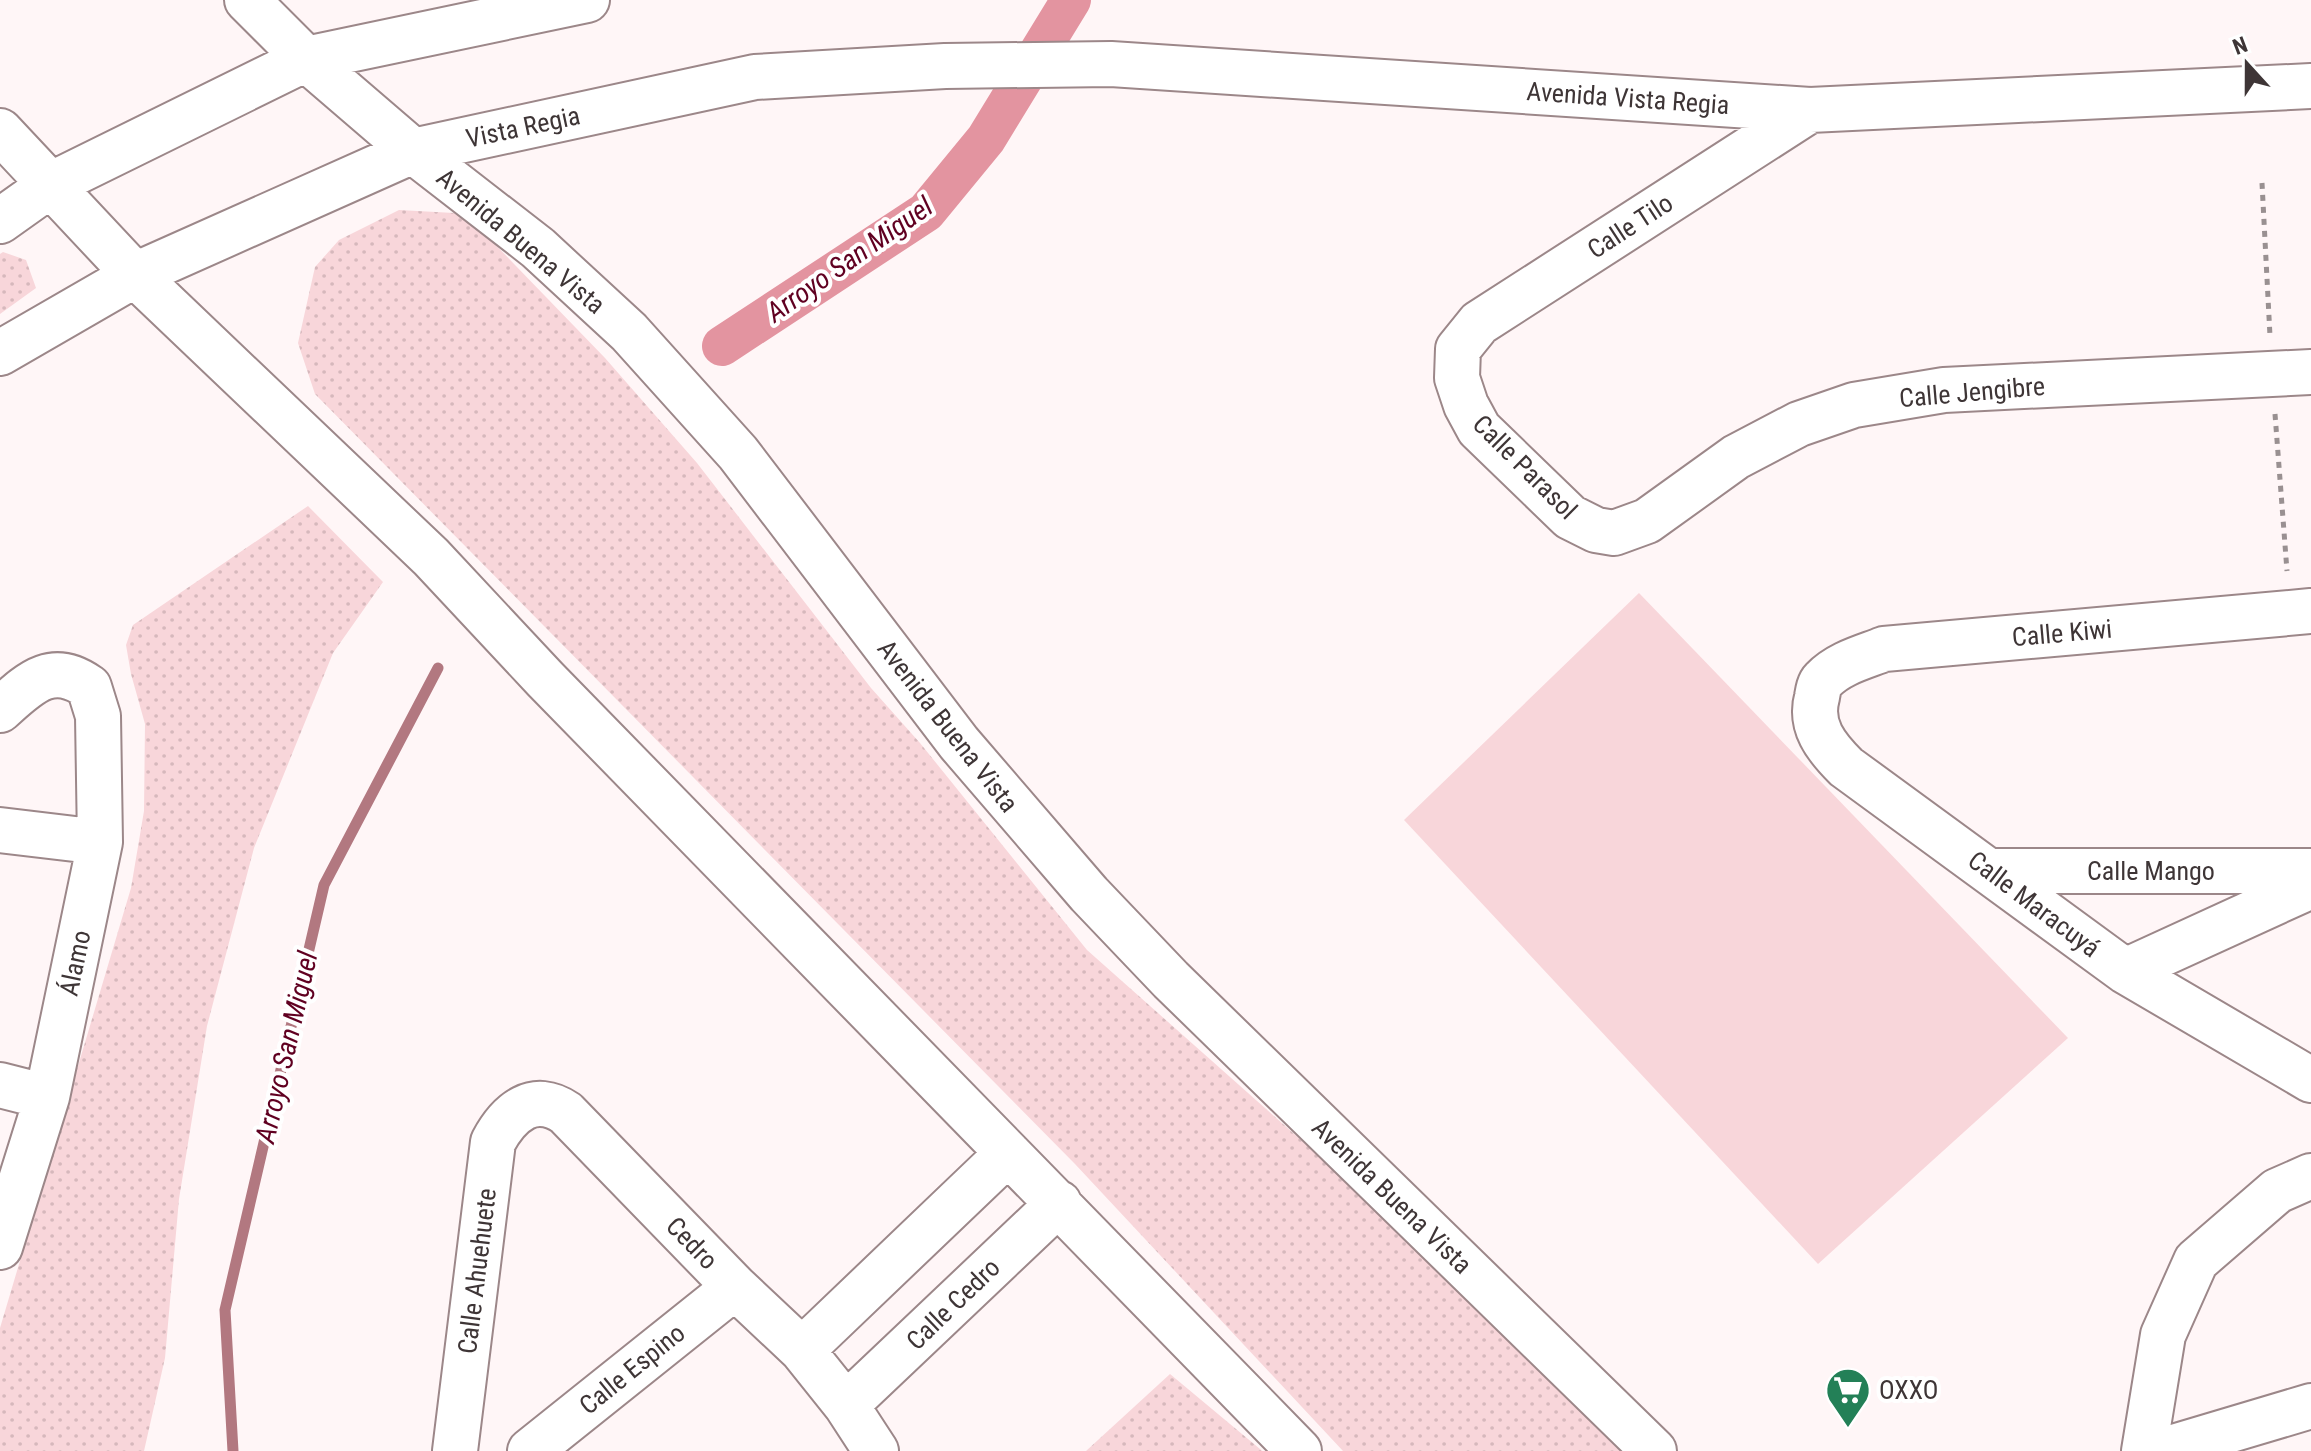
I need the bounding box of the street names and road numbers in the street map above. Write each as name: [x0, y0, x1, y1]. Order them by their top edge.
street label: Avenida Vista Regia: [1526, 76, 1730, 120]
street label: Vista Regia: [463, 100, 583, 154]
street label: Avenida Buena Vista: [431, 162, 611, 320]
street label: Calle Tilo: [1582, 187, 1678, 265]
street label: Calle Jengibre: [1898, 371, 2046, 413]
street label: Calle Parasol: [1467, 409, 1583, 525]
street label: Calle Kiwi: [2011, 614, 2113, 652]
street label: Avenida Buena Vista: [872, 634, 1024, 818]
street label: Calle Maracuyá: [1962, 845, 2106, 963]
street label: Calle Mango: [2087, 856, 2215, 886]
street label: Álamo: [53, 928, 97, 998]
street label: Avenida Buena Vista: [1306, 1112, 1478, 1280]
street label: Calle Ahuehuete: [452, 1186, 502, 1356]
street label: Cedro: [660, 1211, 724, 1275]
street label: Calle Cedro: [900, 1252, 1006, 1356]
street label: Calle Espino: [573, 1318, 691, 1420]

